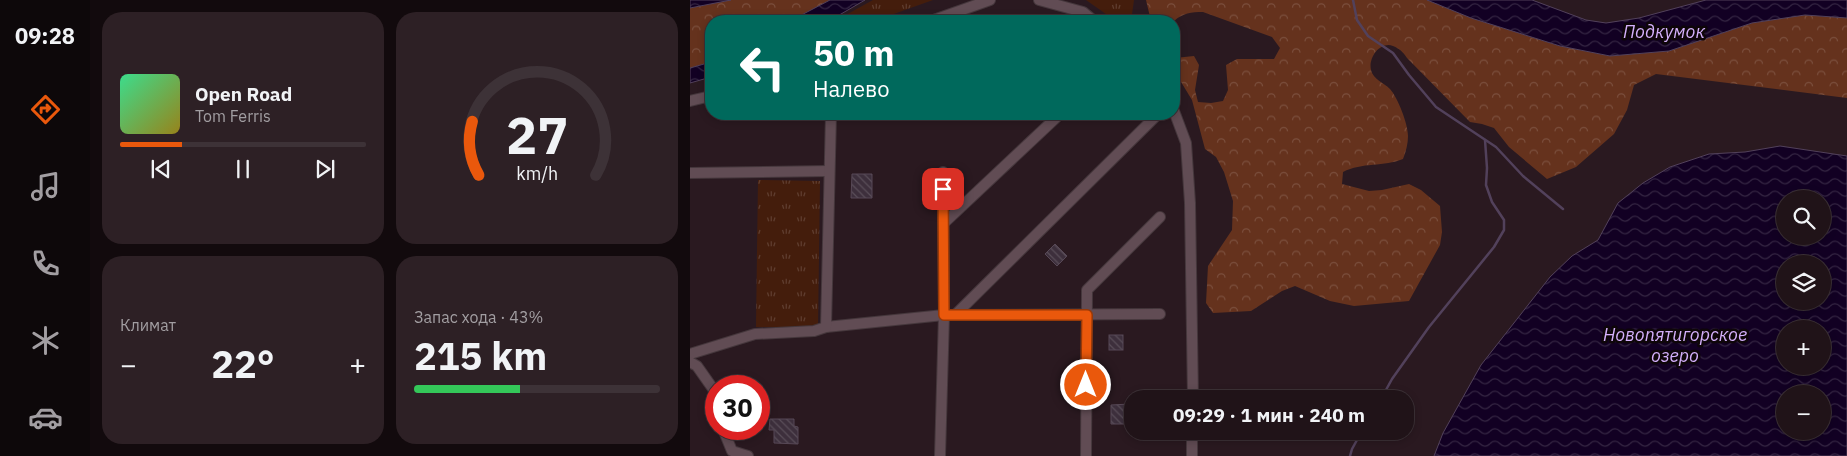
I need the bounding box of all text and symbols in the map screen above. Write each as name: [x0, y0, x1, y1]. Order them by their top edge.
water label: Подкумок: [1623, 20, 1705, 43]
text: 09:28: [15, 21, 75, 50]
text: 50 m: [813, 30, 895, 76]
icon: left: [730, 35, 795, 100]
text: Налево: [813, 74, 890, 103]
text: Open Road: [195, 82, 292, 106]
icon: directions: [28, 92, 63, 127]
text: 27: [506, 101, 568, 168]
text: Tom Ferris: [195, 106, 271, 126]
icon: previous: [147, 155, 175, 183]
icon: pause: [229, 155, 257, 183]
icon: next: [311, 155, 339, 183]
text: km/h: [516, 162, 558, 185]
pin: [922, 168, 964, 210]
icon: music: [28, 169, 63, 204]
icon: arrive: [929, 175, 957, 203]
map controls: [1776, 190, 1831, 440]
button: search: [1776, 190, 1831, 245]
icon: phone: [28, 246, 63, 281]
button: layers: [1776, 255, 1831, 310]
text: Запас хода · 43%: [414, 307, 543, 327]
text: Климат: [120, 315, 176, 335]
button: +: [1776, 320, 1831, 375]
icon: climate: [28, 323, 63, 358]
water label: Новопятигорское озеро: [1603, 323, 1747, 367]
text: 215 km: [414, 331, 547, 380]
text: 22°: [211, 339, 275, 388]
text: −: [120, 346, 137, 383]
text: +: [349, 346, 366, 383]
position arrow: [1059, 358, 1111, 410]
speed limit sign: 30: [705, 375, 770, 440]
button: −: [1776, 385, 1831, 440]
icon: car: [28, 400, 63, 435]
text: 09:29 · 1 мин · 240 m: [1173, 403, 1365, 427]

